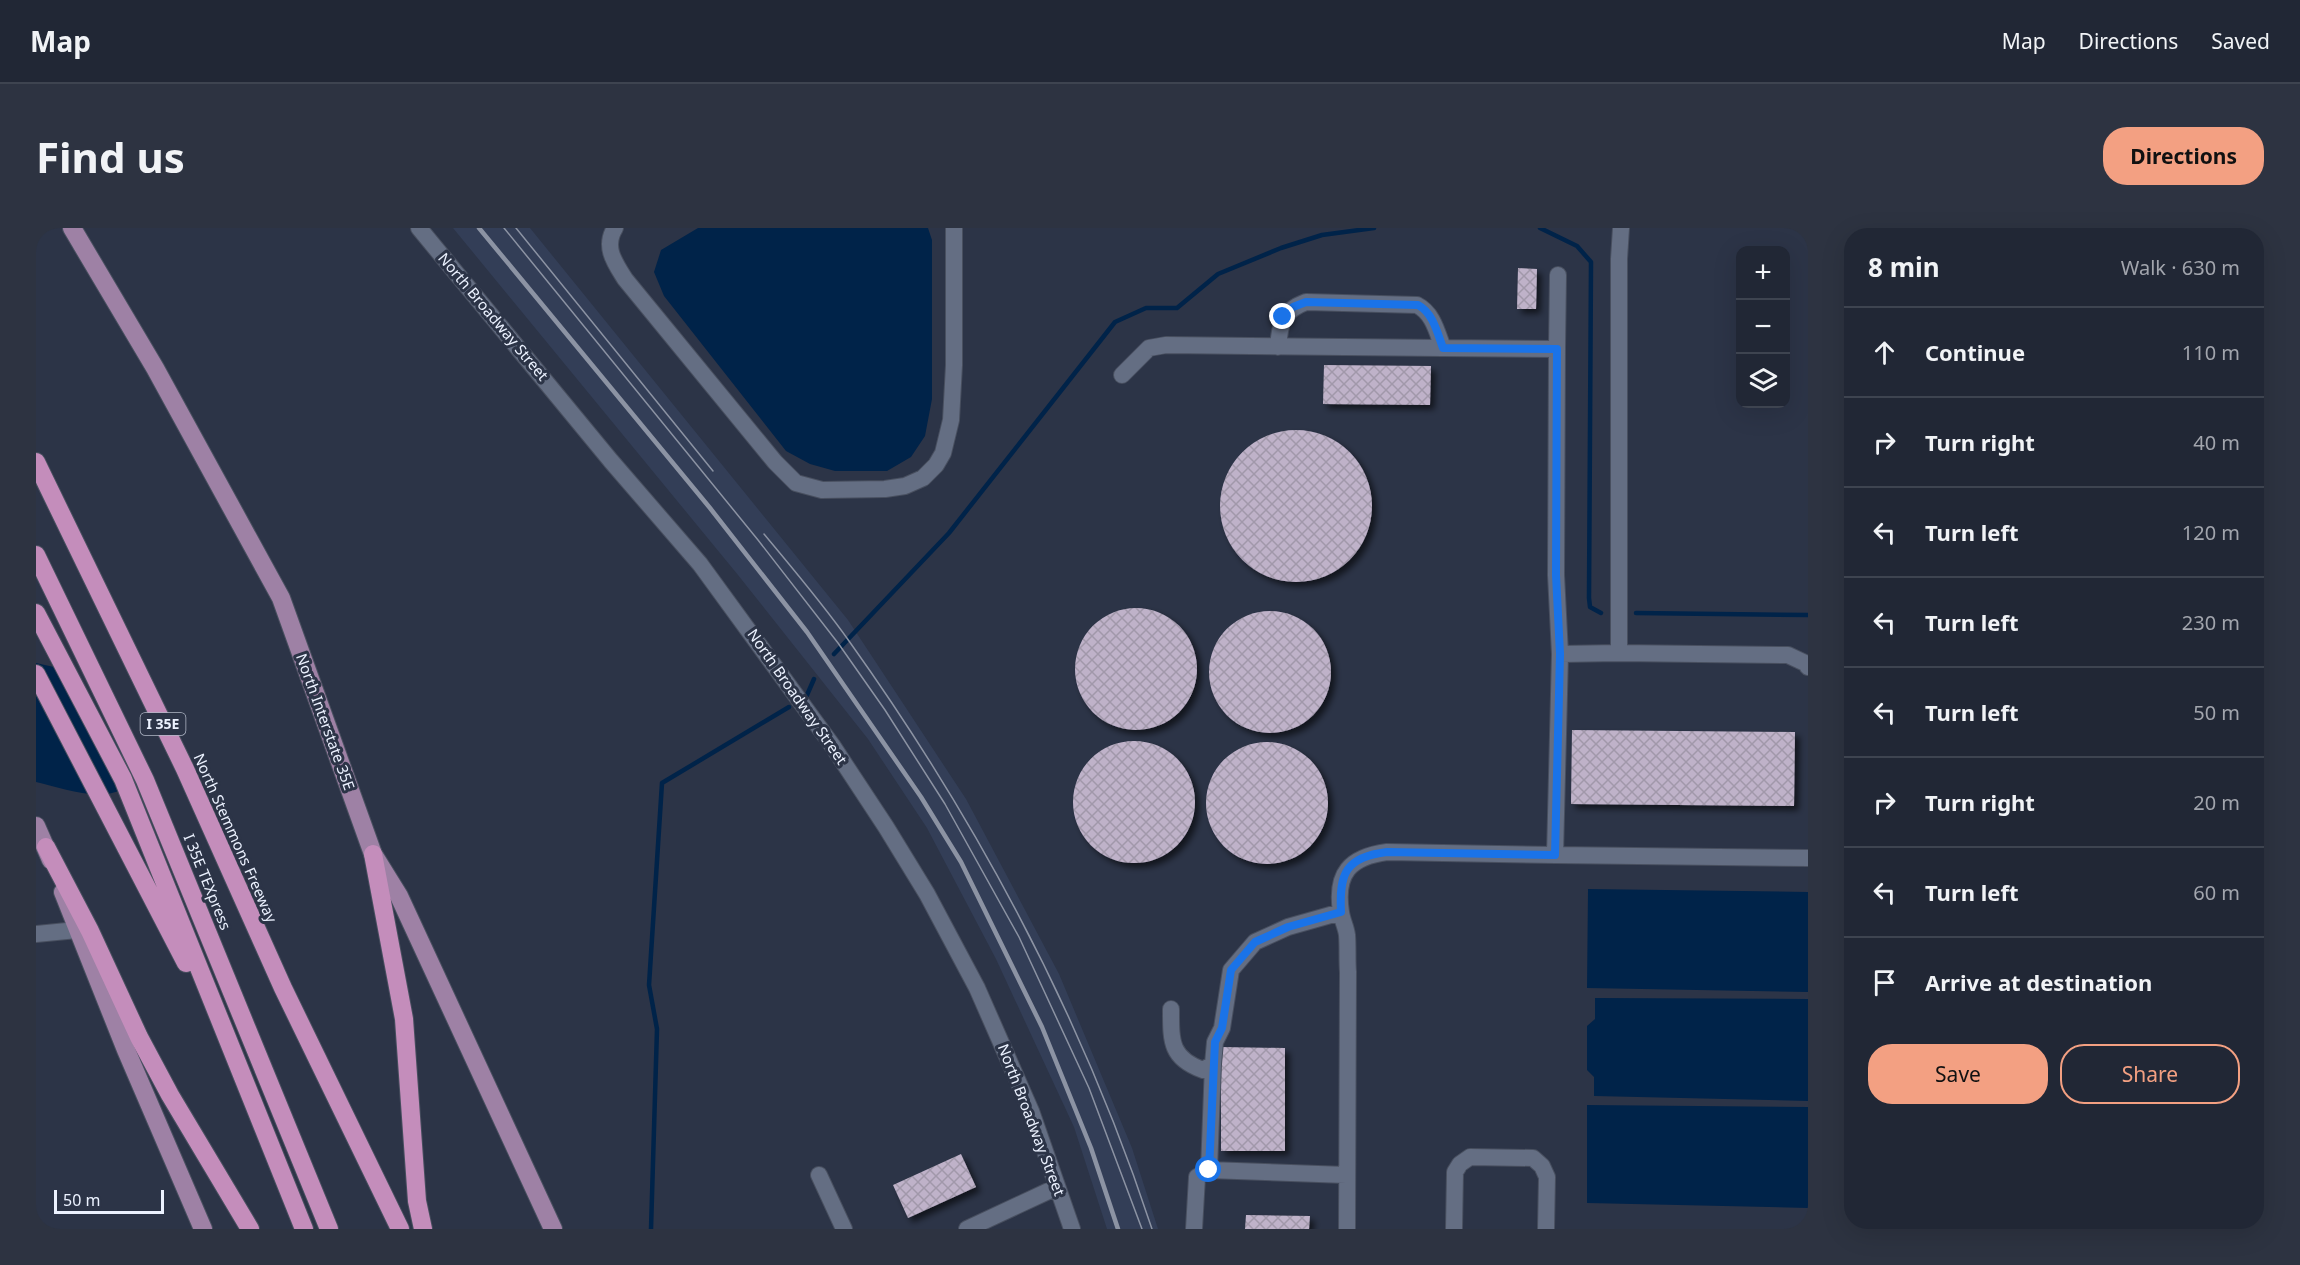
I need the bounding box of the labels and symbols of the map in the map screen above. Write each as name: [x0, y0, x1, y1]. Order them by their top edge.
street label: North Broadway Street: [434, 248, 554, 385]
route end: [1269, 303, 1295, 329]
street label: North Broadway Street: [743, 625, 853, 769]
street label: North Interstate 35E: [292, 651, 360, 793]
road number: I 35E: [140, 713, 186, 735]
street label: North Stemmons Freeway: [190, 750, 282, 926]
street label: I 35E TEXpress: [180, 831, 236, 933]
street label: North Broadway Street: [994, 1041, 1070, 1199]
route start: [1195, 1156, 1221, 1182]
scale bar: [54, 1187, 164, 1214]

